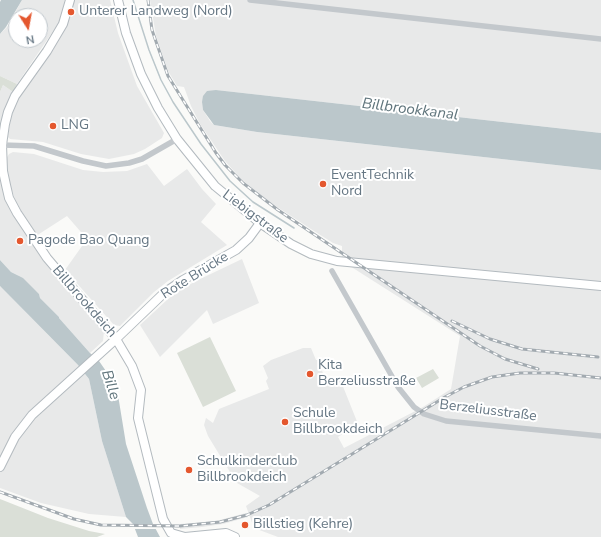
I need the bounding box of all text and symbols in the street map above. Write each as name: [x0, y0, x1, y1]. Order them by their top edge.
place label: Unterer Landweg (Nord): [79, 4, 233, 20]
marker: Unterer Landweg (Nord): [66, 7, 76, 17]
north arrow: [8, 8, 48, 48]
text: N: [25, 31, 36, 47]
water label: Billbrookkanal: [361, 95, 459, 125]
place label: LNG: [61, 118, 89, 134]
marker: LNG: [48, 121, 58, 131]
place label: EventTechnik Nord: [331, 168, 414, 200]
marker: EventTechnik Nord: [318, 179, 328, 189]
street label: Liebigstraße: [219, 187, 291, 247]
place label: Pagode Bao Quang: [28, 233, 150, 249]
marker: Pagode Bao Quang: [15, 236, 25, 246]
street label: Rote Brücke: [158, 249, 232, 303]
street label: Billbrookdeich: [48, 263, 120, 341]
place label: Kita Berzeliusstraße: [318, 358, 416, 390]
water label: Bille: [97, 368, 123, 402]
marker: Kita Berzeliusstraße: [305, 369, 315, 379]
street label: Berzeliusstraße: [438, 397, 538, 425]
place label: Schule Billbrookdeich: [293, 406, 383, 438]
marker: Schule Billbrookdeich: [280, 417, 290, 427]
place label: Schulkinderclub Billbrookdeich: [197, 454, 297, 486]
marker: Schulkinderclub Billbrookdeich: [184, 465, 194, 475]
place label: Billstieg (Kehre): [253, 517, 353, 533]
marker: Billstieg (Kehre): [240, 520, 250, 530]

